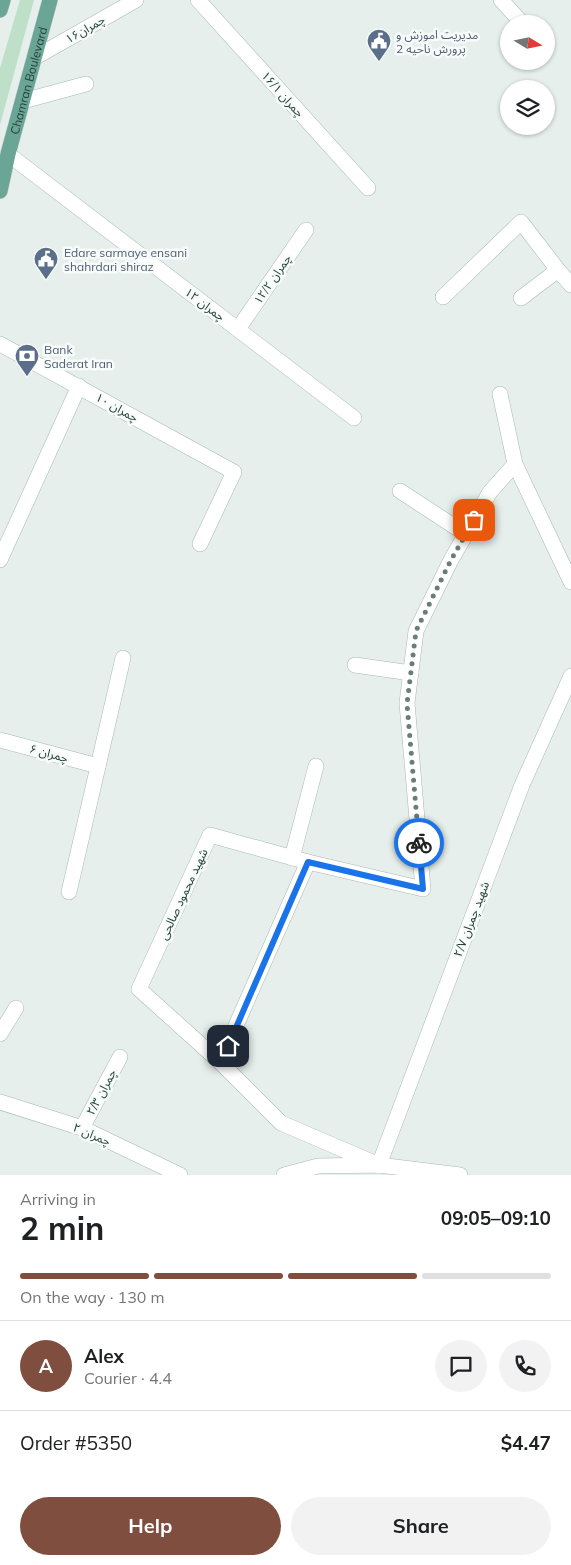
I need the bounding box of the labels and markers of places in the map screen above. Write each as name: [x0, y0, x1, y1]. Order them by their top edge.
place label: مدیریت اموزش و پرورش ناحیه 2: [396, 27, 478, 57]
public building icon: مدیریت اموزش و پرورش ناحیه 2: [366, 28, 392, 62]
place label: Edare sarmaye ensani shahrdari shiraz: [64, 245, 187, 274]
public building icon: Edare sarmaye ensani shahrdari shiraz: [33, 246, 59, 280]
place label: Bank Saderat Iran: [44, 342, 113, 371]
bank icon: Bank Saderat Iran: [14, 343, 40, 377]
pin: [453, 499, 495, 541]
pin: [207, 1025, 249, 1067]

